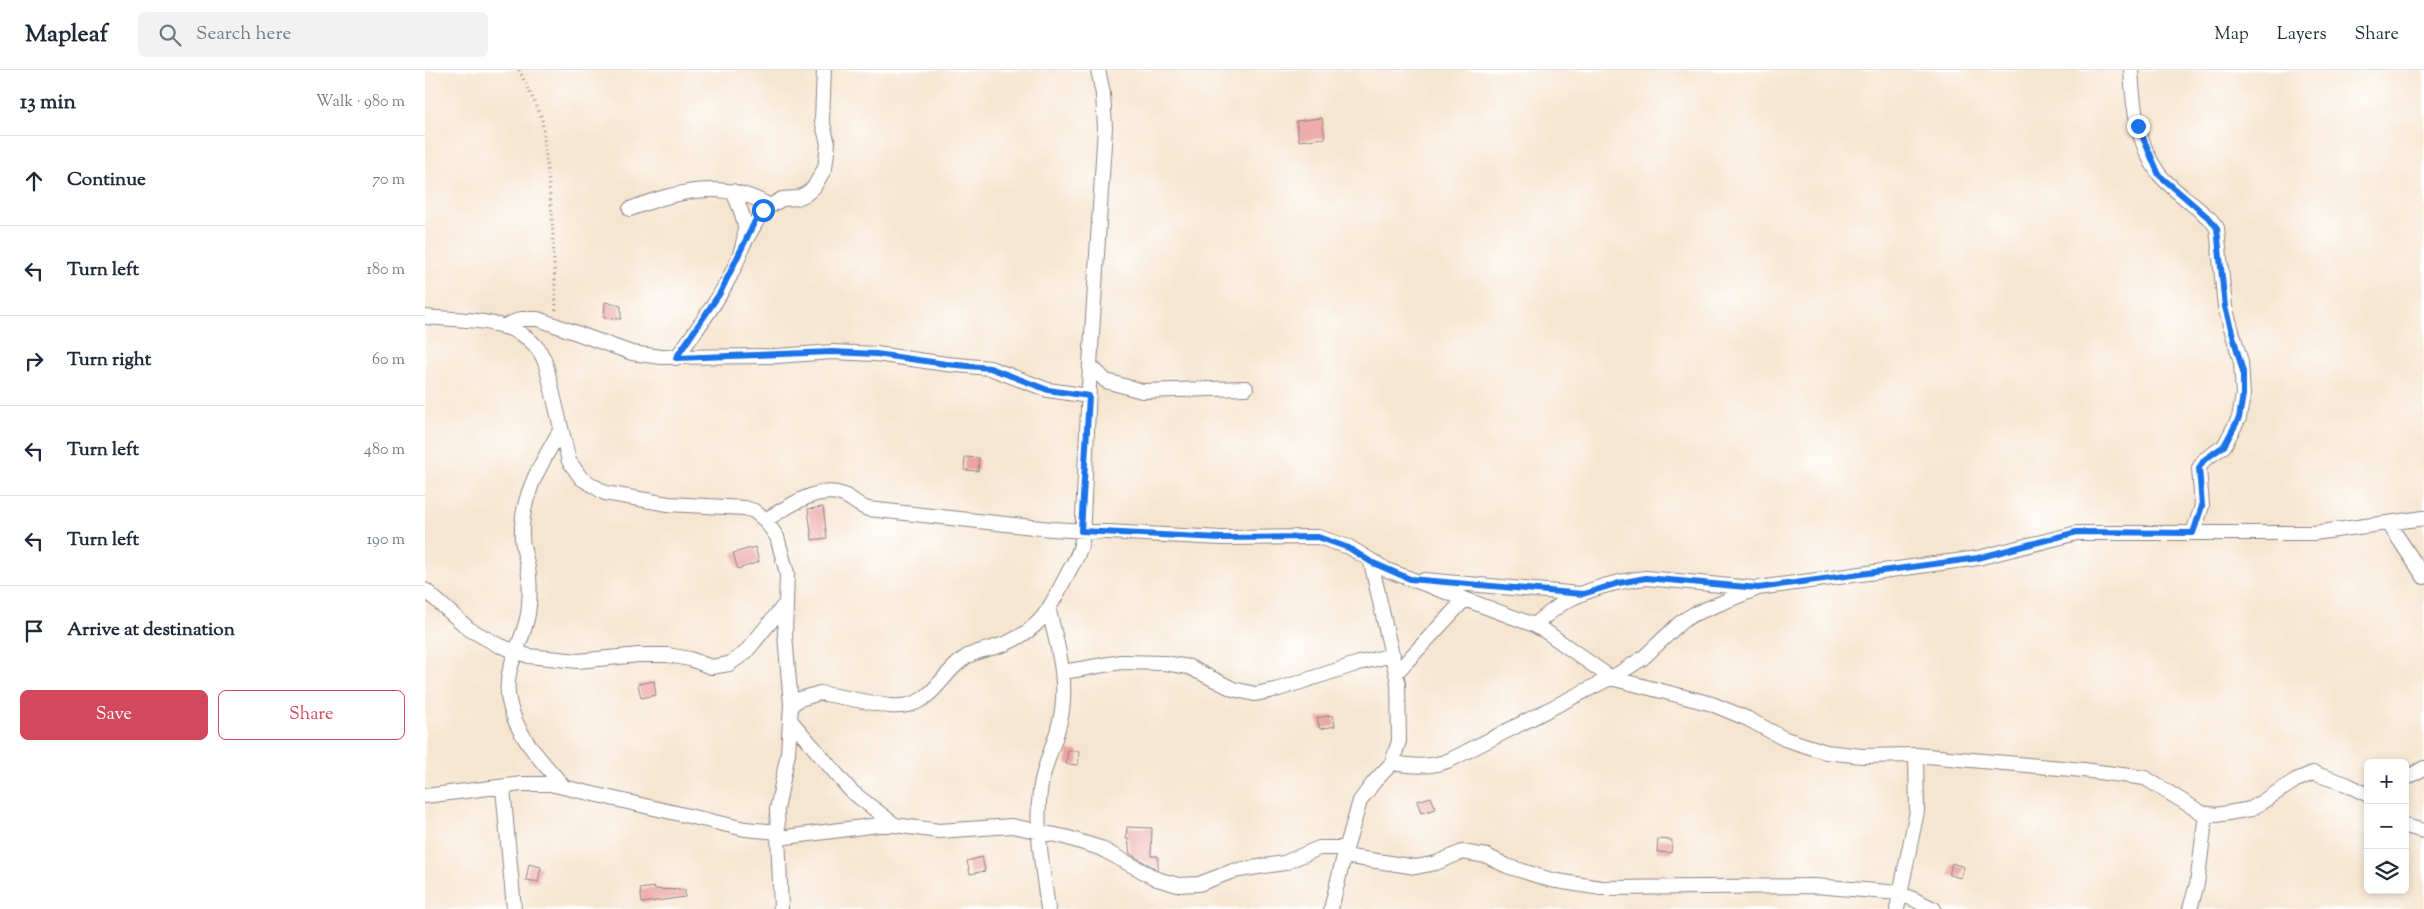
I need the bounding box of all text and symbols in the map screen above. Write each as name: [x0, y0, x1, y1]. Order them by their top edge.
search box: [138, 12, 488, 57]
text: Mapleaf: [25, 18, 108, 52]
icon: search: [156, 21, 184, 49]
text: Search here: [196, 21, 291, 48]
text: Map: [2214, 22, 2249, 48]
text: Layers: [2277, 22, 2327, 48]
text: Share: [2355, 22, 2399, 48]
text: 13 min: [20, 88, 76, 118]
text: Walk · 980 m: [316, 91, 405, 114]
route end: [2127, 115, 2150, 138]
icon: ahead: [20, 167, 48, 195]
text: Continue: [67, 167, 146, 194]
text: 70 m: [372, 169, 405, 192]
route start: [752, 199, 775, 222]
icon: left: [20, 257, 48, 285]
text: Turn left: [67, 257, 139, 284]
text: 180 m: [366, 259, 405, 282]
icon: right: [20, 347, 48, 375]
text: Turn right: [67, 347, 151, 374]
text: 60 m: [372, 349, 405, 372]
icon: left: [20, 437, 48, 465]
text: Turn left: [67, 437, 139, 464]
text: 480 m: [364, 439, 405, 462]
icon: left: [20, 527, 48, 555]
text: Turn left: [67, 527, 139, 554]
text: 190 m: [367, 529, 405, 552]
icon: arrive: [20, 617, 48, 645]
text: Arrive at destination: [67, 617, 235, 644]
button: Save: [20, 690, 208, 740]
button: Share: [218, 690, 405, 740]
map controls: [2364, 759, 2409, 894]
button: +: [2364, 759, 2409, 804]
button: −: [2364, 804, 2409, 849]
button: layers: [2364, 849, 2409, 894]

